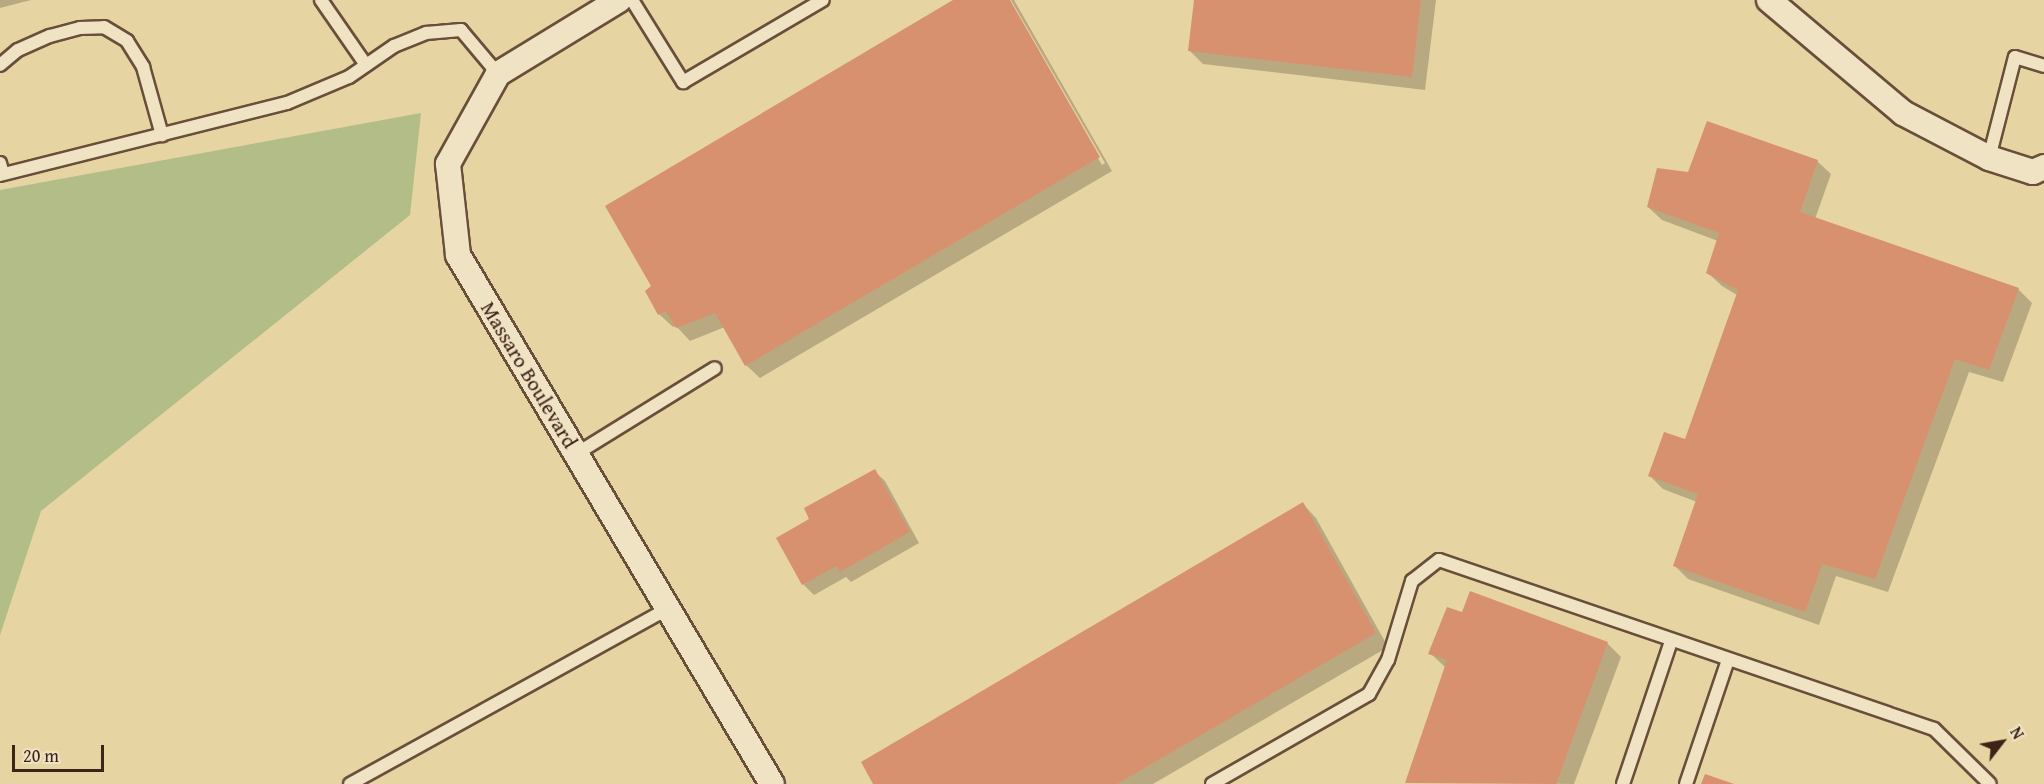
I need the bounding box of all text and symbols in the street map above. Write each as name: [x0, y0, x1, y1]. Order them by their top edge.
street label: Massaro Boulevard: [475, 297, 583, 453]
north arrow: [1972, 712, 2032, 772]
text: N: [2004, 722, 2030, 743]
scale bar: [15, 733, 106, 771]
text: 20 m: [23, 742, 59, 769]

